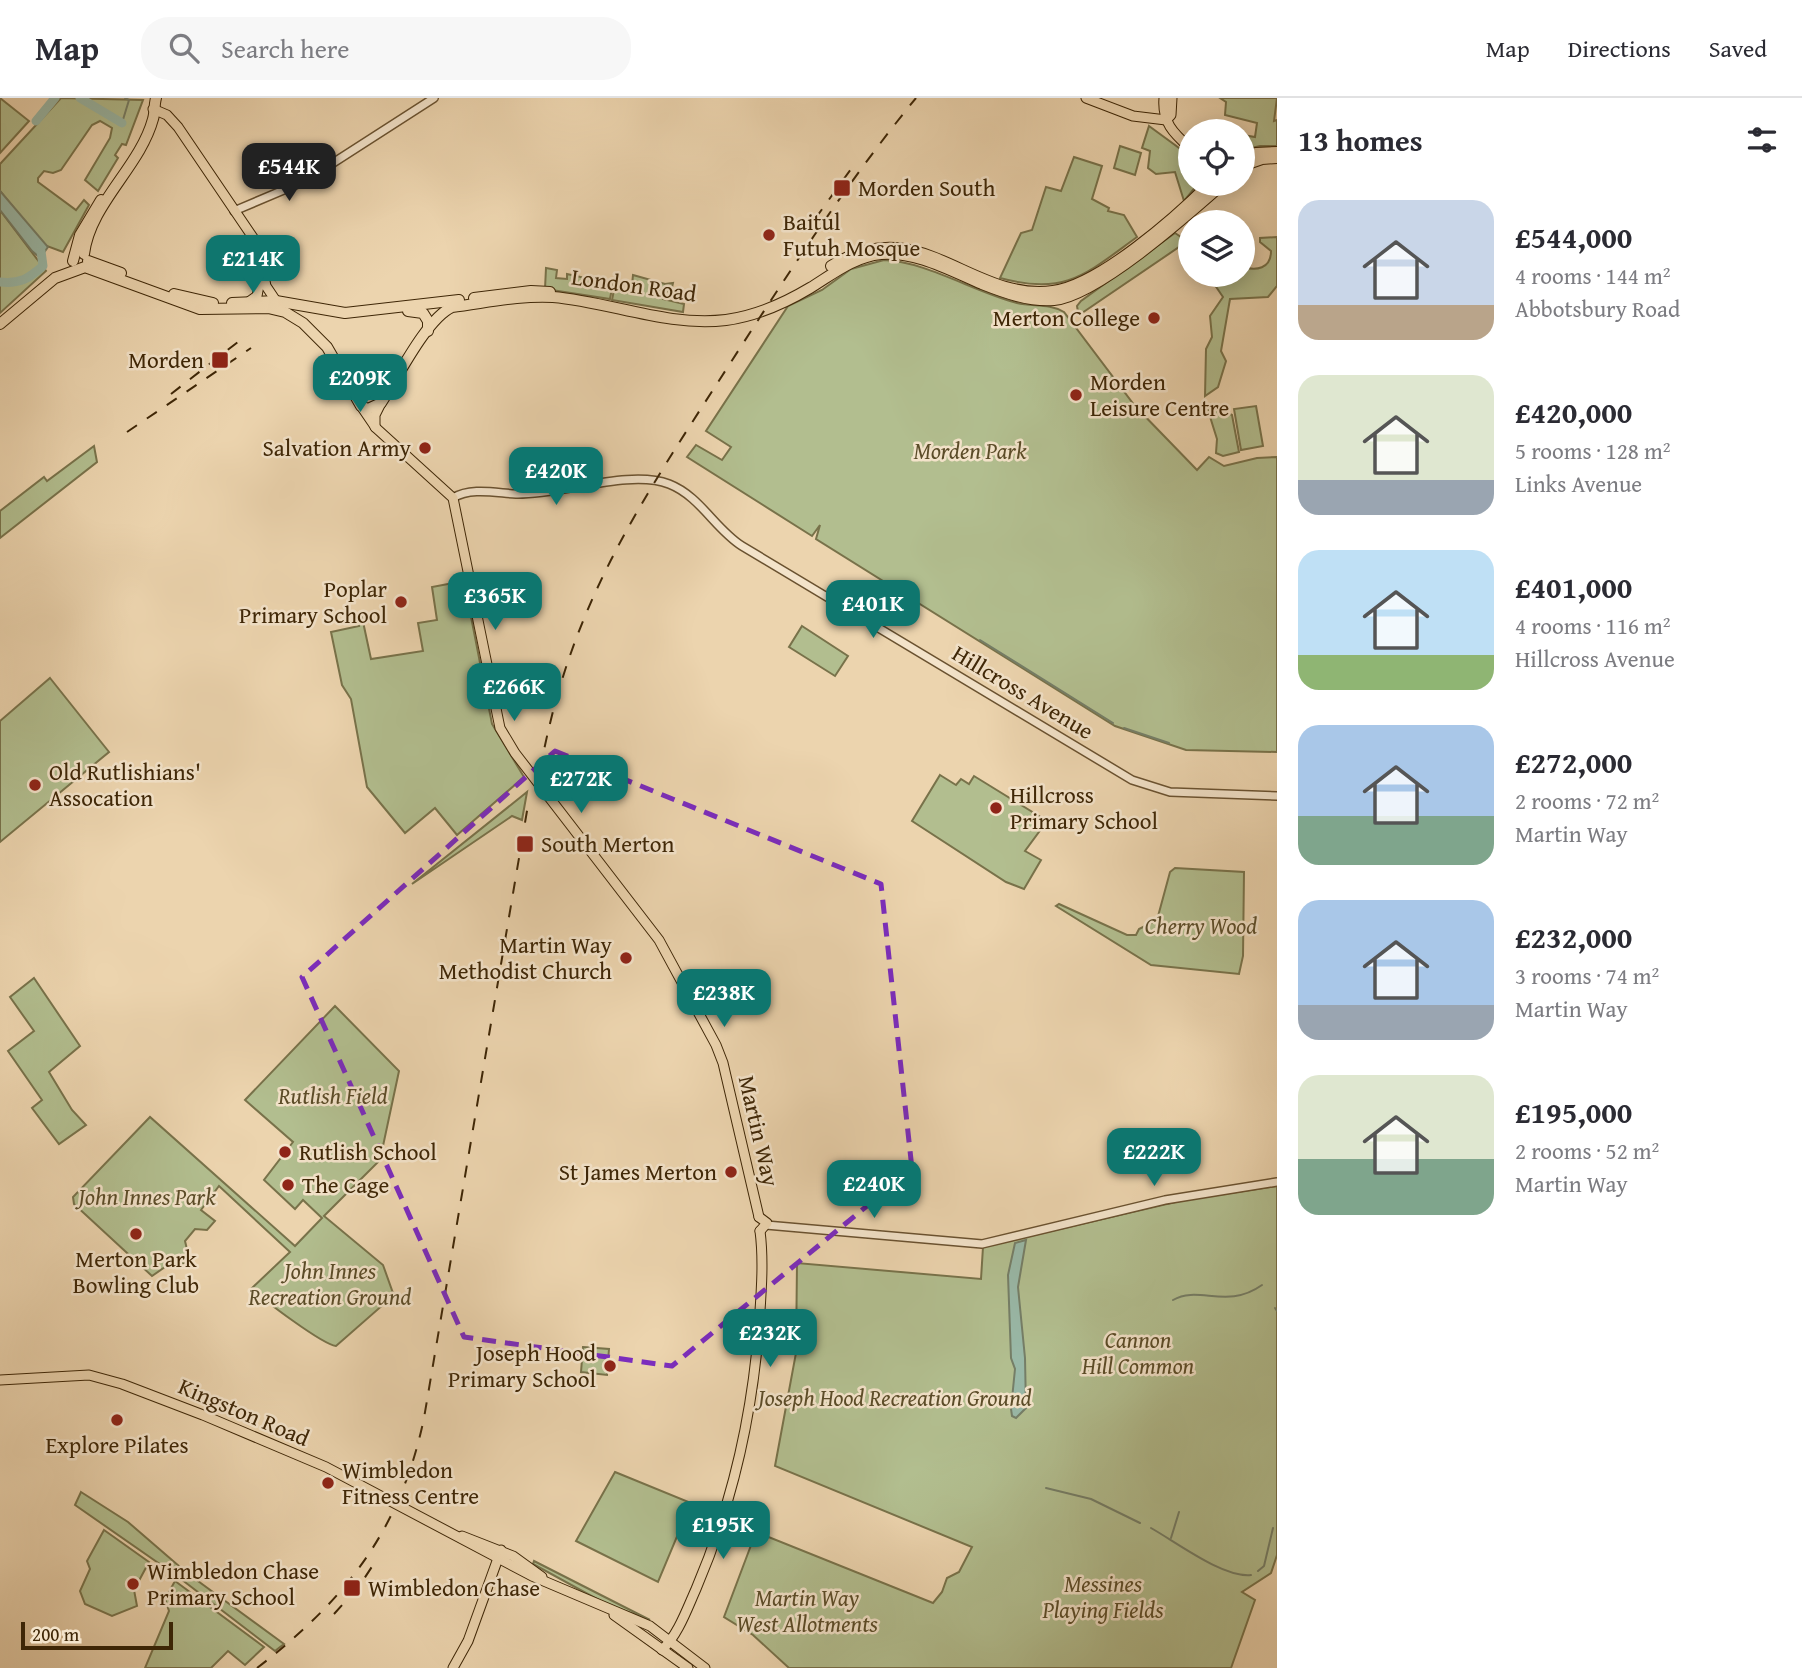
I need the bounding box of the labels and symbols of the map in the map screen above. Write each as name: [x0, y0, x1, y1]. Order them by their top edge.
pin: £544K: [240, 144, 338, 203]
place label: Morden South: [858, 171, 995, 204]
marker: Morden South: [832, 178, 852, 198]
place label: Baitul Futuh Mosque: [783, 205, 920, 264]
marker: Baitul Futuh Mosque: [761, 227, 777, 243]
pin: £214K: [204, 236, 302, 295]
street label: London Road: [569, 259, 699, 310]
place label: Merton College: [993, 301, 1140, 334]
marker: Merton College: [1146, 310, 1162, 326]
place label: Morden: [128, 343, 204, 376]
marker: Morden: [210, 350, 230, 370]
pin: £209K: [311, 354, 409, 414]
place label: Morden Leisure Centre: [1090, 365, 1229, 424]
marker: Morden Leisure Centre: [1068, 387, 1084, 403]
place label: Salvation Army: [263, 431, 412, 464]
park label: Morden Park: [914, 434, 1027, 467]
marker: Salvation Army: [417, 440, 433, 456]
pin: £420K: [507, 448, 605, 507]
place label: Poplar Primary School: [239, 572, 388, 631]
pin: £365K: [446, 573, 544, 632]
pin: £401K: [824, 580, 922, 640]
marker: Poplar Primary School: [393, 594, 409, 610]
street label: Hillcross Avenue: [946, 636, 1100, 747]
pin: £266K: [465, 664, 563, 723]
place label: Old Rutlishians' Assocation: [49, 755, 201, 814]
pin: £272K: [532, 756, 630, 815]
marker: Old Rutlishians' Assocation: [27, 777, 43, 793]
place label: Hillcross Primary School: [1010, 778, 1158, 837]
marker: Hillcross Primary School: [988, 800, 1004, 816]
place label: South Merton: [541, 827, 674, 860]
marker: South Merton: [515, 834, 535, 854]
park label: Cherry Wood: [1145, 909, 1257, 942]
place label: Martin Way Methodist Church: [439, 928, 613, 987]
marker: Martin Way Methodist Church: [618, 950, 634, 966]
pin: £238K: [675, 970, 773, 1029]
street label: Martin Way: [731, 1072, 788, 1190]
park label: Rutlish Field: [277, 1079, 388, 1112]
pin: £222K: [1105, 1128, 1203, 1188]
place label: Rutlish School: [299, 1135, 437, 1168]
marker: Rutlish School: [277, 1144, 293, 1160]
place label: St James Merton: [559, 1155, 717, 1188]
pin: £240K: [825, 1160, 923, 1220]
marker: St James Merton: [723, 1164, 739, 1180]
place label: The Cage: [302, 1168, 389, 1201]
marker: The Cage: [280, 1177, 296, 1193]
park label: John Innes Park: [74, 1180, 216, 1213]
marker: Merton Park Bowling Club: [128, 1226, 144, 1242]
place label: Merton Park Bowling Club: [73, 1242, 199, 1301]
park label: John Innes Recreation Ground: [248, 1254, 411, 1313]
pin: £232K: [721, 1310, 819, 1369]
park label: Cannon Hill Common: [1081, 1323, 1195, 1382]
place label: Joseph Hood Primary School: [448, 1336, 597, 1395]
marker: Joseph Hood Primary School: [602, 1358, 618, 1374]
street label: Kingston Road: [174, 1369, 316, 1454]
park label: Joseph Hood Recreation Ground: [754, 1381, 1032, 1414]
marker: Explore Pilates: [109, 1412, 125, 1428]
place label: Explore Pilates: [45, 1428, 189, 1461]
place label: Wimbledon Fitness Centre: [342, 1453, 479, 1512]
marker: Wimbledon Fitness Centre: [320, 1475, 336, 1491]
pin: £195K: [674, 1502, 772, 1561]
place label: Wimbledon Chase Primary School: [147, 1554, 319, 1613]
park label: Messines Playing Fields: [1042, 1567, 1164, 1626]
place label: Wimbledon Chase: [368, 1571, 540, 1604]
marker: Wimbledon Chase Primary School: [125, 1576, 141, 1592]
marker: Wimbledon Chase: [342, 1578, 362, 1598]
park label: Martin Way West Allotments: [736, 1581, 878, 1640]
scale bar: [21, 1619, 173, 1651]

